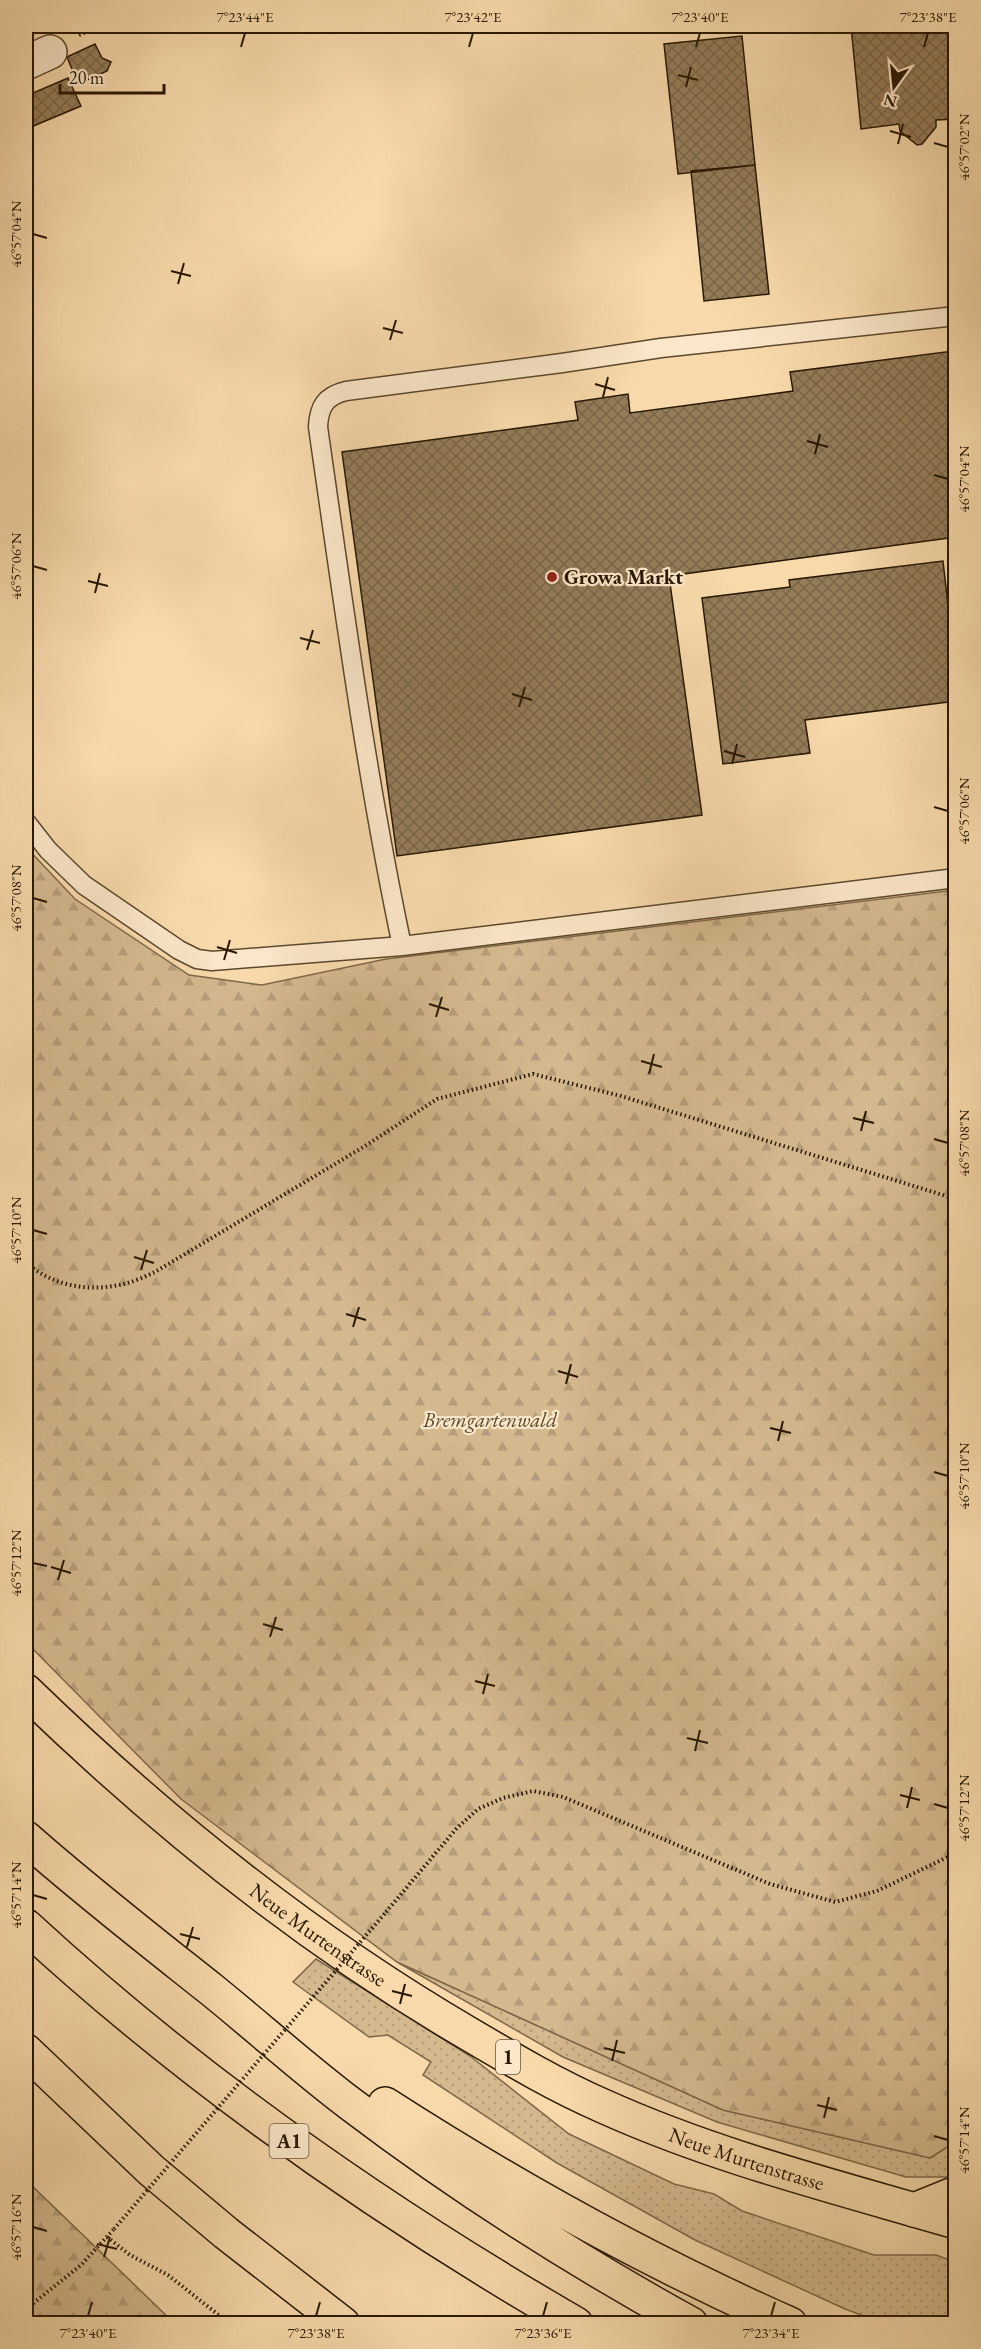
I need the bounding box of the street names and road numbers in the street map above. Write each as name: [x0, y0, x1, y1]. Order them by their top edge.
street label: Neue Murtenstrasse: [244, 1877, 392, 1992]
road number: 1: [496, 2040, 520, 2074]
street label: Neue Murtenstrasse: [665, 2120, 827, 2196]
road number: A1: [270, 2124, 308, 2158]

